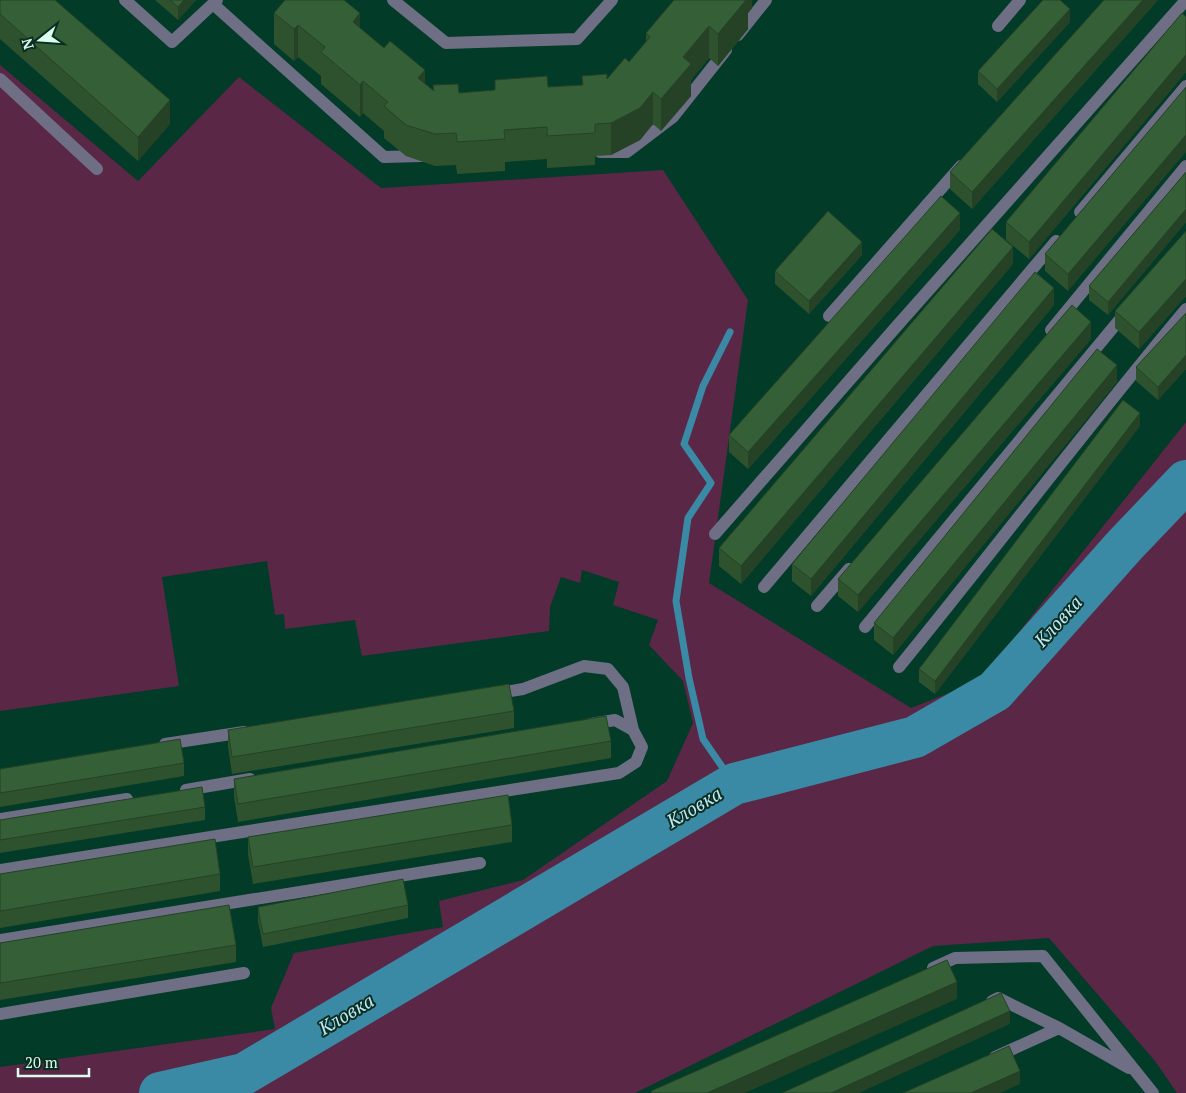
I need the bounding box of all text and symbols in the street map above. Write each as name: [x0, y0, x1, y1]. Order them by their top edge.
north arrow: [15, 15, 65, 65]
text: N: [16, 36, 38, 52]
water label: Кловка: [1027, 590, 1087, 652]
water label: Кловка: [661, 780, 726, 833]
water label: Кловка: [313, 987, 378, 1040]
scale bar: [18, 1046, 89, 1078]
text: 20 m: [25, 1052, 58, 1072]

